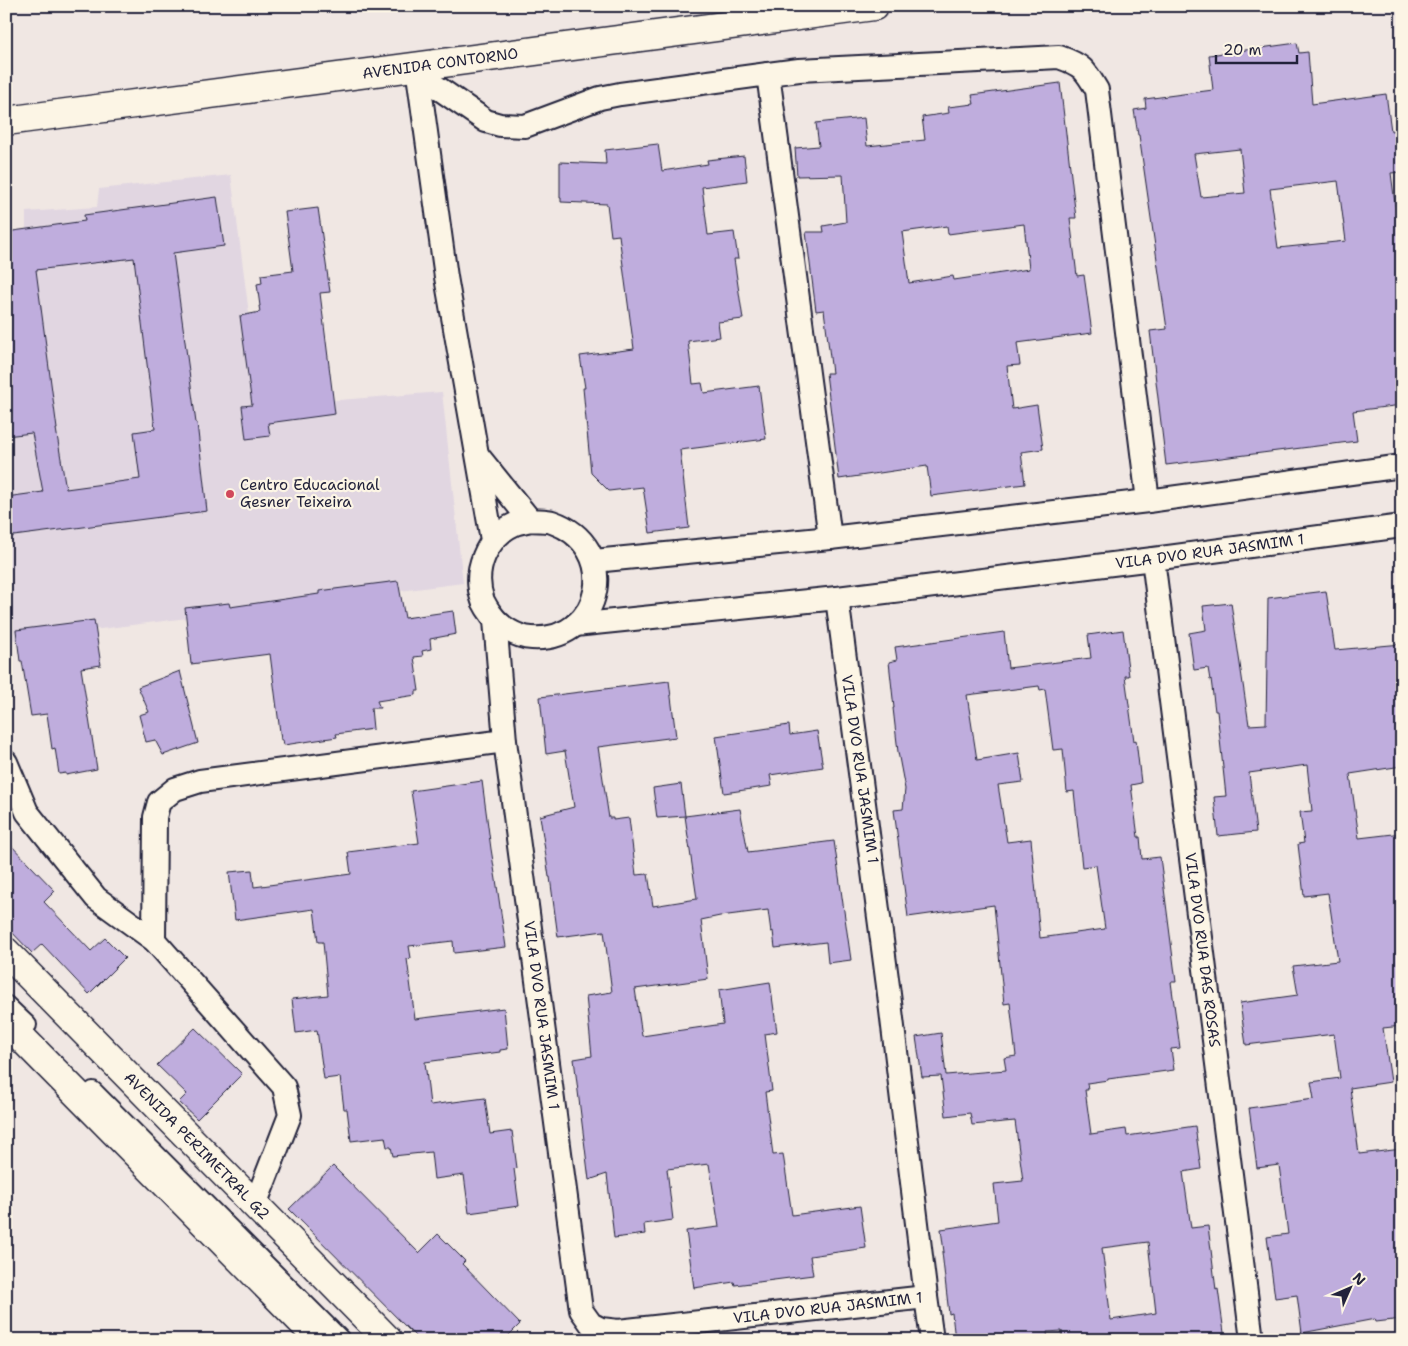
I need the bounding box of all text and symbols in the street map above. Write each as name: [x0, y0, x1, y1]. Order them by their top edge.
scale bar: [1216, 32, 1297, 64]
text: 20 m: [1223, 40, 1262, 60]
street label: AVENIDA CONTORNO: [361, 43, 519, 84]
place label: Centro Educacional Gesner Teixeira: [240, 475, 380, 512]
marker: Centro Educacional Gesner Teixeira: [224, 488, 236, 500]
street label: VILA DVO RUA JASMIM 1: [1114, 529, 1305, 574]
street label: VILA DVO RUA JASMIM 1: [837, 673, 883, 865]
street label: VILA DVO RUA DAS ROSAS: [1180, 851, 1225, 1048]
street label: VILA DVO RUA JASMIM 1: [519, 919, 564, 1111]
street label: AVENIDA PERIMETRAL G2: [120, 1068, 274, 1224]
north arrow: [1326, 1264, 1376, 1314]
text: N: [1349, 1269, 1369, 1289]
street label: VILA DVO RUA JASMIM 1: [732, 1287, 923, 1328]

